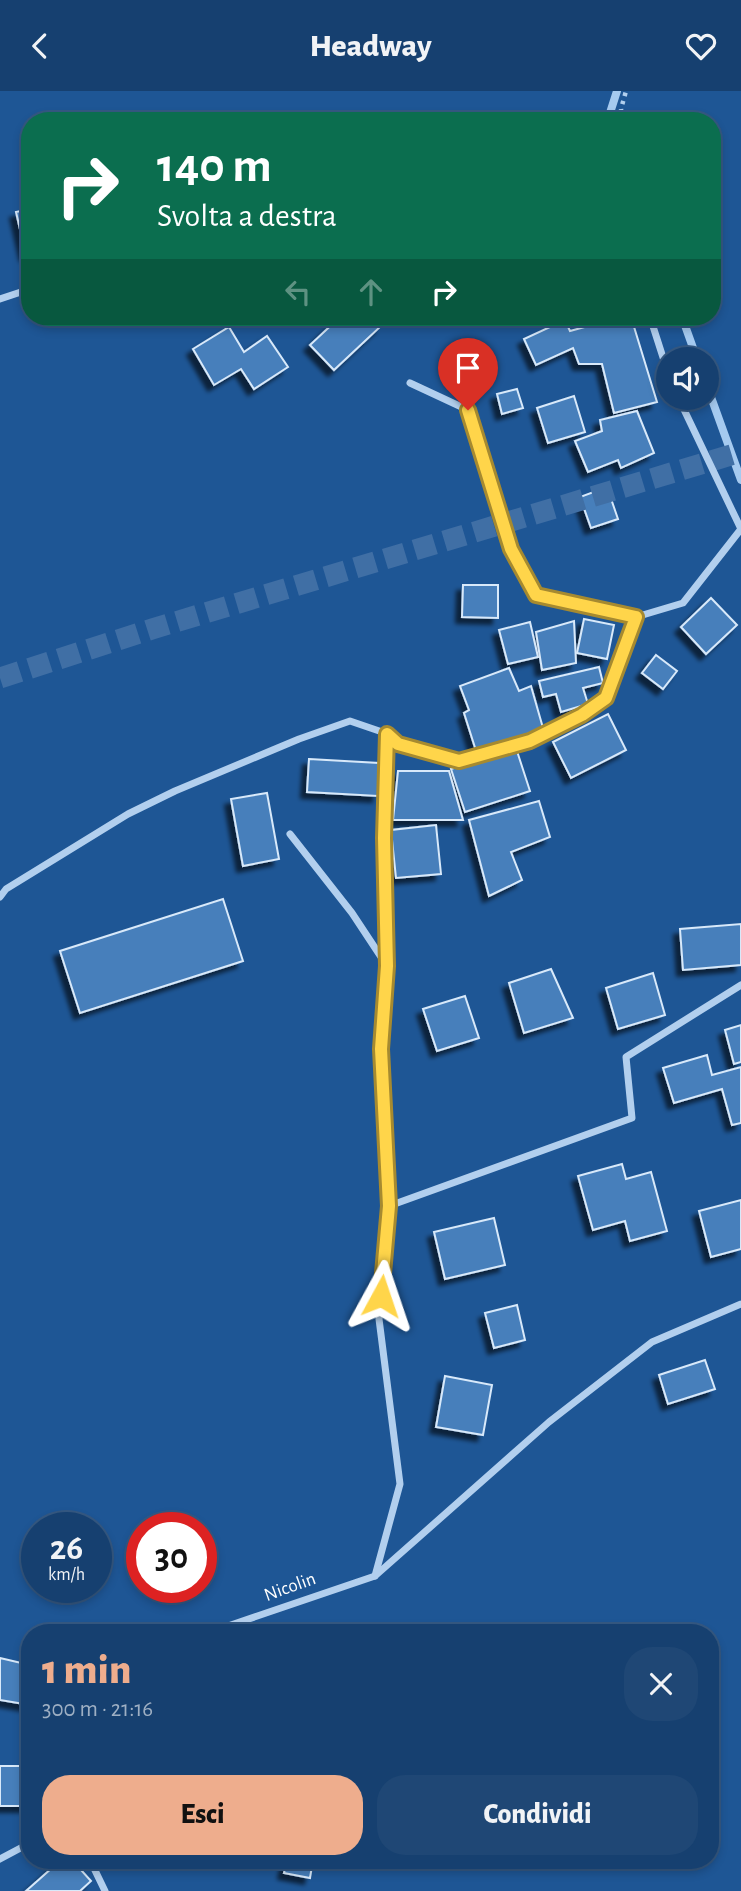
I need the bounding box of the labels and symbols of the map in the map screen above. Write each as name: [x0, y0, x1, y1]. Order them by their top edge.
pin: [438, 338, 498, 410]
position arrow: [344, 1259, 418, 1333]
speed limit sign: 30: [126, 1512, 217, 1603]
street label: Nicolin: [262, 1569, 318, 1605]

